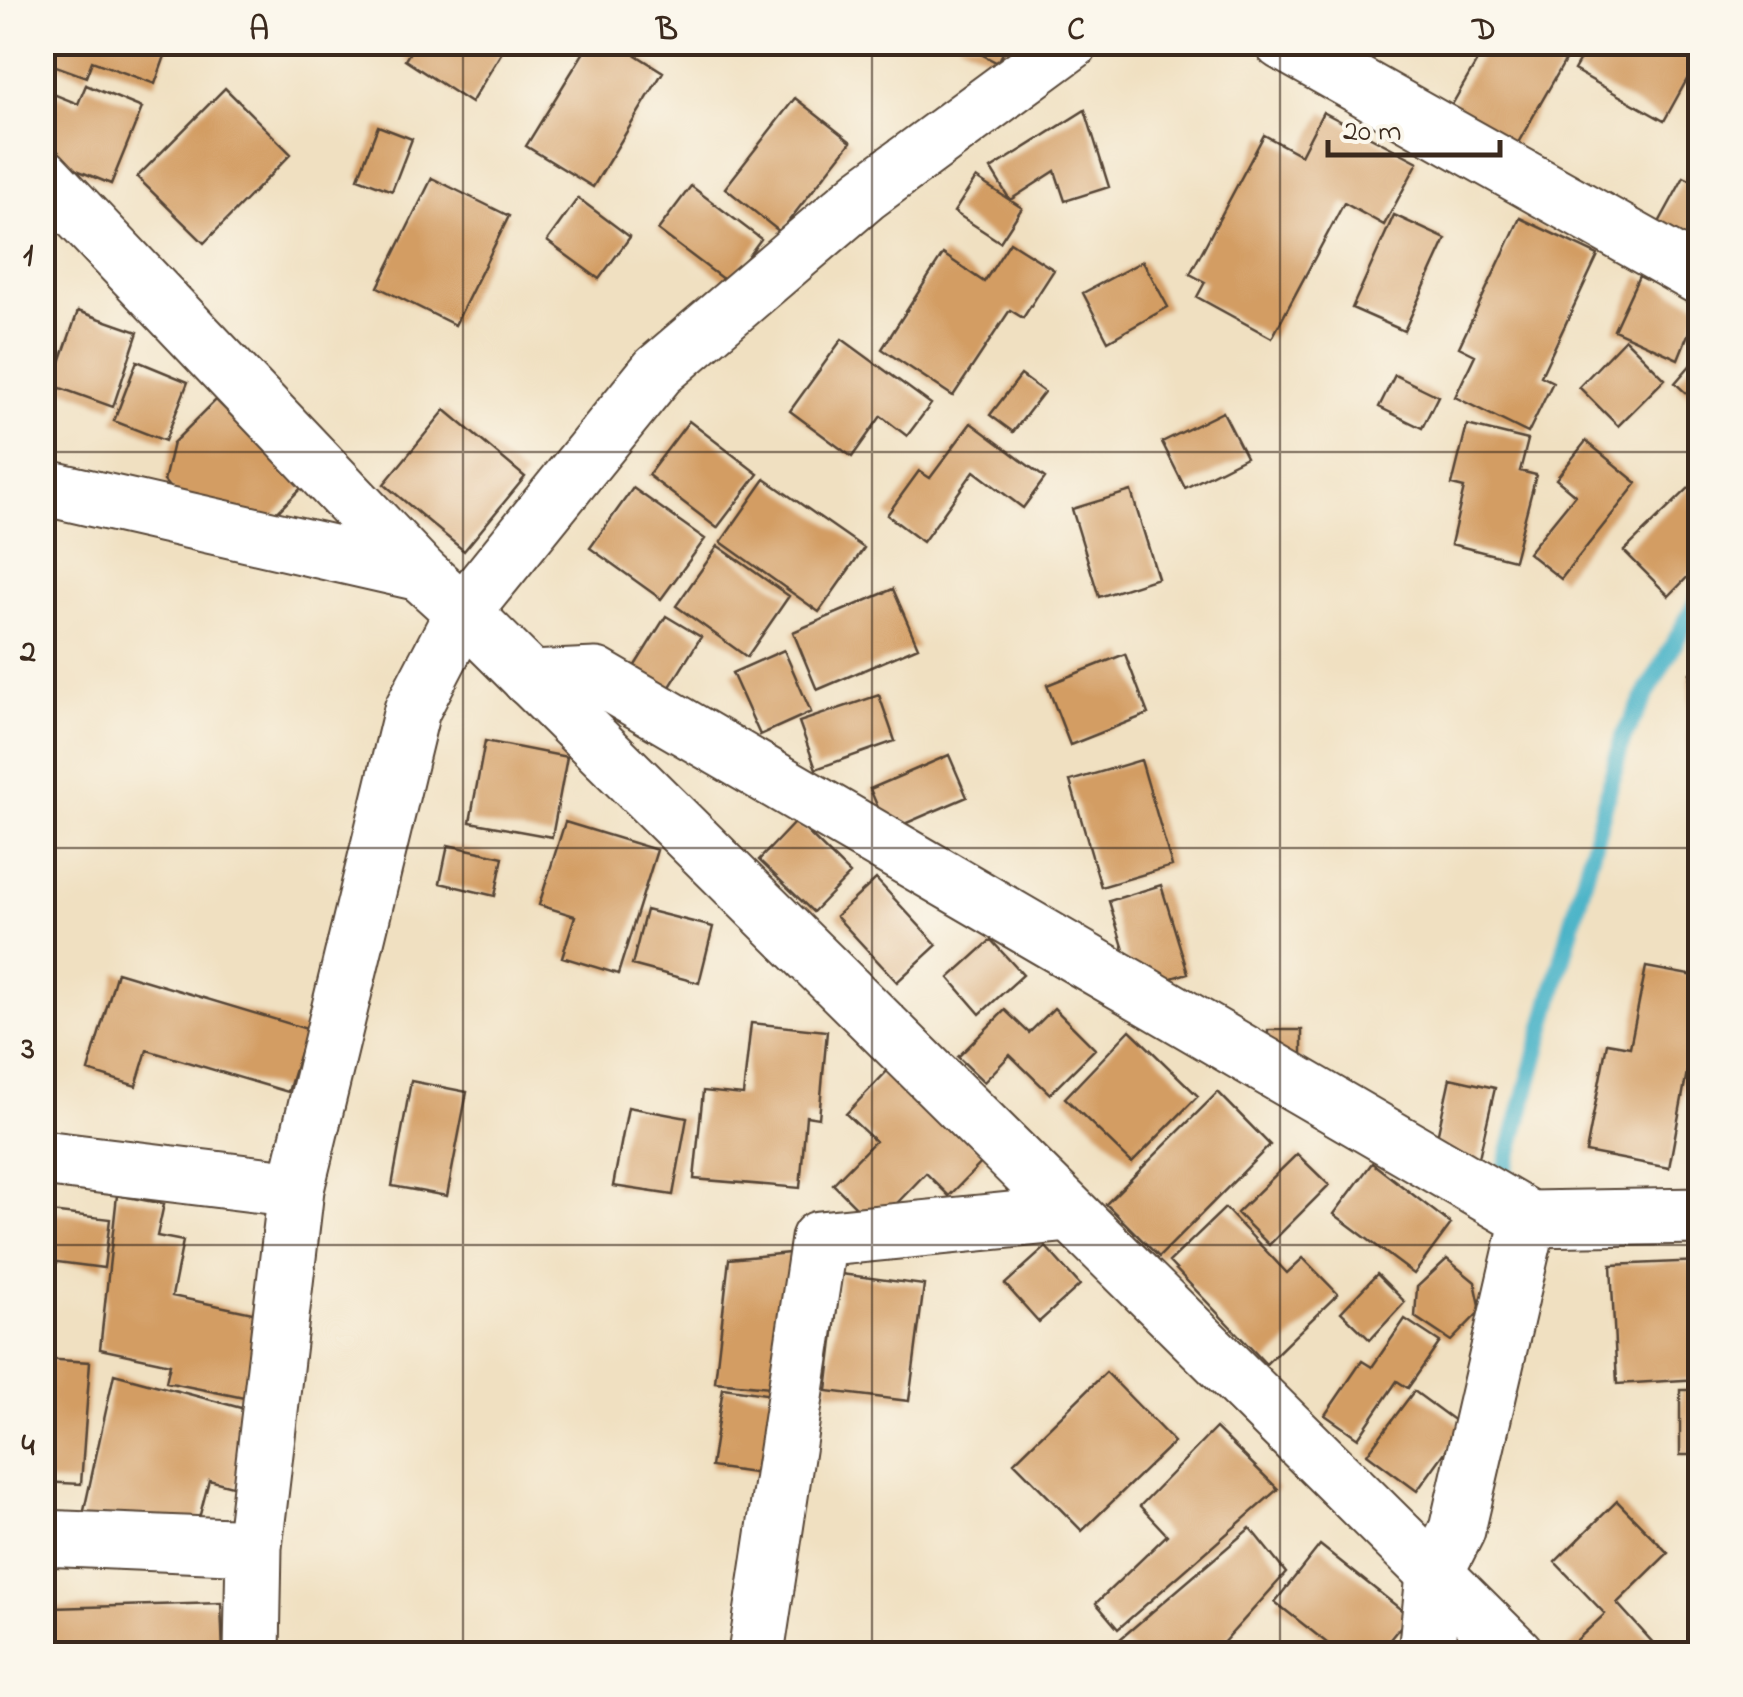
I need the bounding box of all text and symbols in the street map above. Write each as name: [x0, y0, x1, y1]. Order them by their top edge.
text: A: [249, 8, 269, 55]
text: B: [654, 8, 678, 55]
text: C: [1067, 8, 1085, 55]
text: D: [1470, 8, 1496, 55]
scale bar: [1328, 95, 1500, 157]
text: 20 m: [1343, 111, 1402, 155]
text: 1: [23, 234, 33, 281]
text: 2: [19, 630, 36, 677]
text: 3: [20, 1027, 35, 1074]
text: 4: [21, 1424, 35, 1471]

